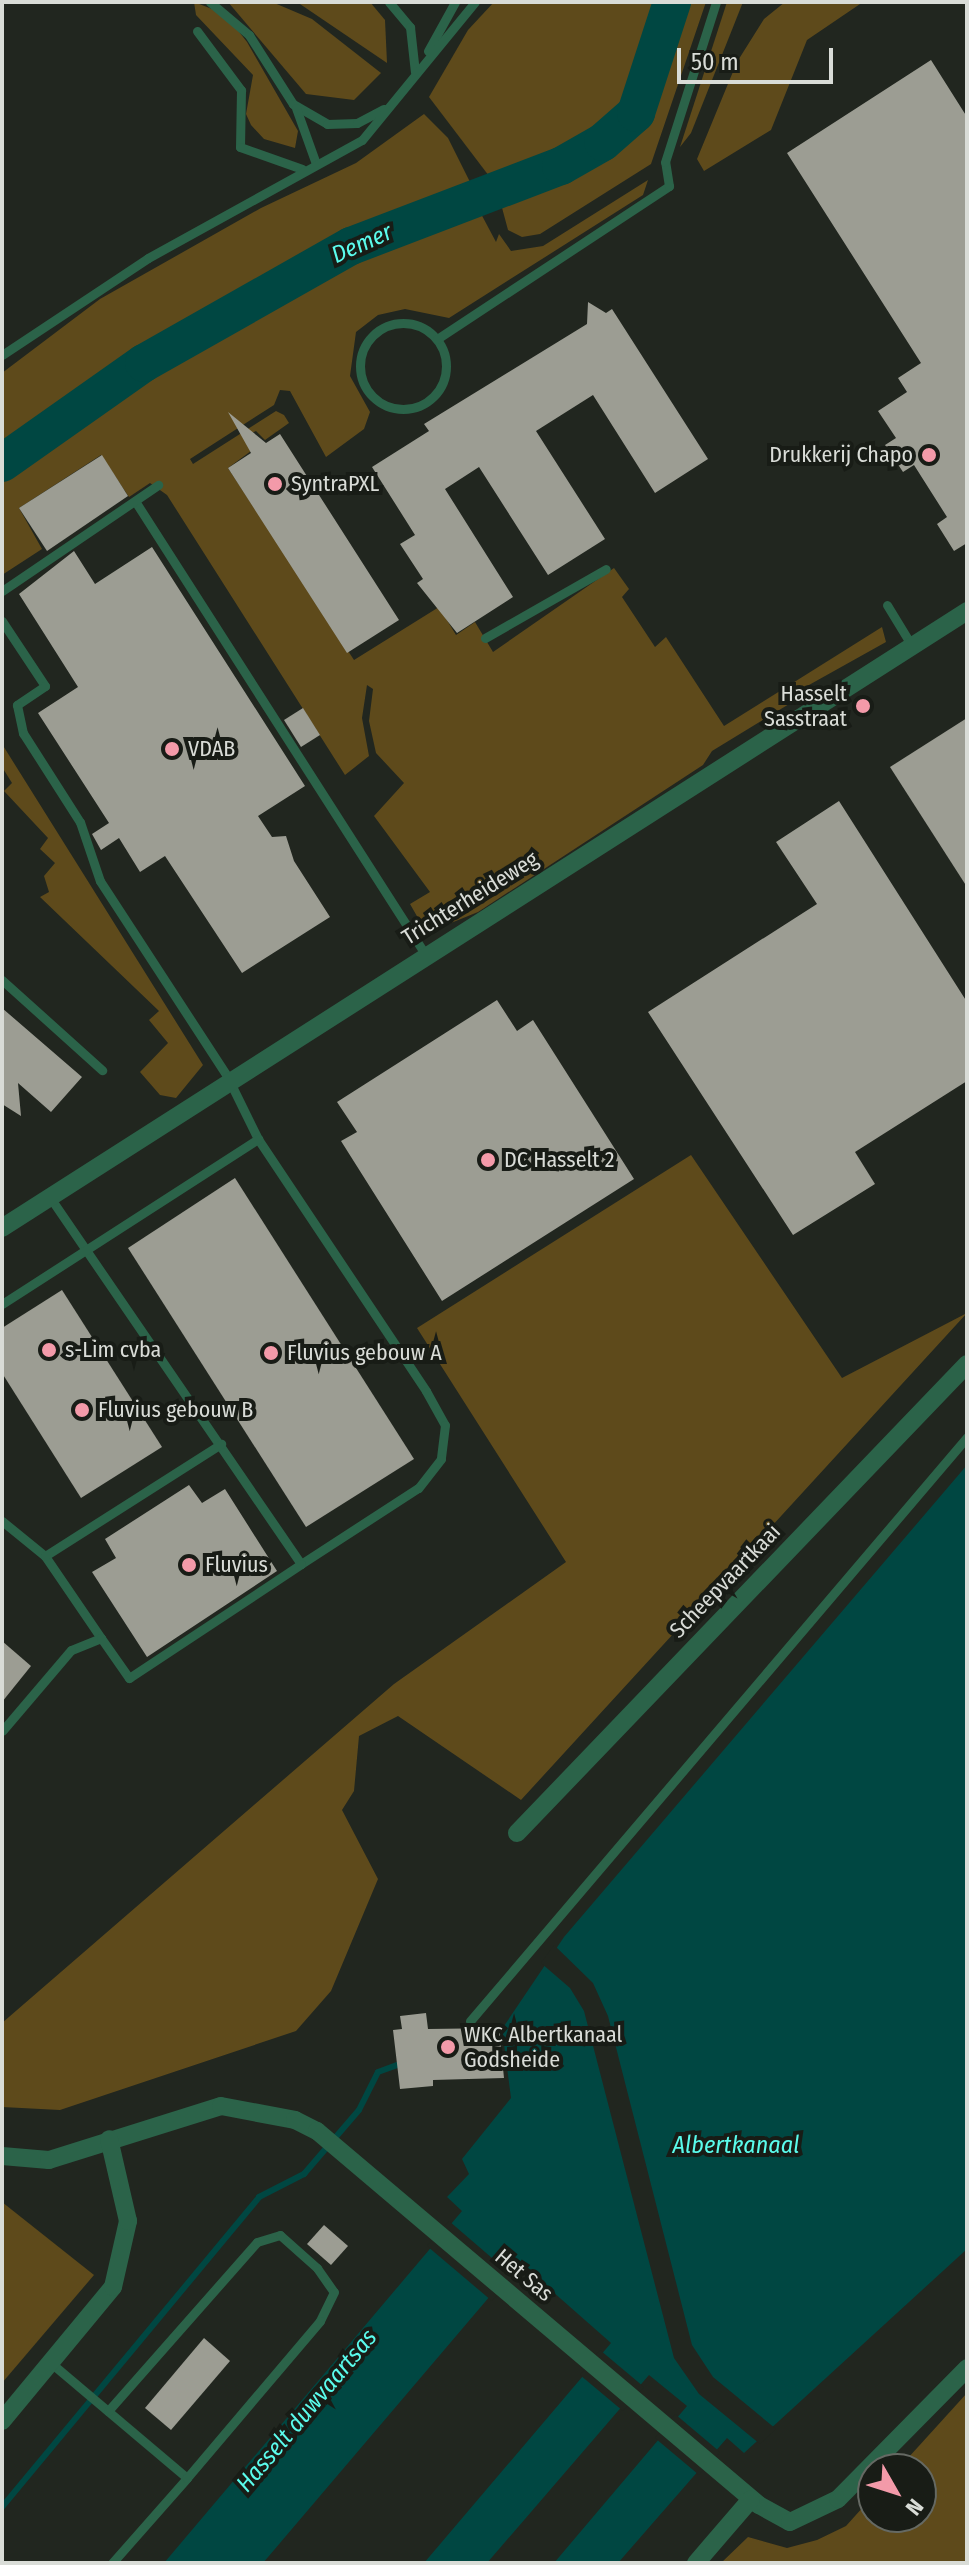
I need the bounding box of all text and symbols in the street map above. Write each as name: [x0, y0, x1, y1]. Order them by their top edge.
scale bar: [681, 32, 837, 82]
text: 50 m: [691, 48, 739, 76]
water label: Demer: [327, 218, 397, 270]
place label: Drukkerij Chapo: [769, 442, 913, 468]
marker: Drukkerij Chapo: [920, 446, 938, 464]
place label: SyntraPXL: [291, 471, 379, 497]
marker: SyntraPXL: [266, 475, 284, 493]
place label: Hasselt Sasstraat: [764, 680, 847, 732]
marker: Hasselt Sasstraat: [854, 697, 872, 715]
place label: VDAB: [188, 736, 235, 762]
marker: VDAB: [163, 740, 181, 758]
street label: Trichterheideweg: [397, 846, 543, 950]
place label: DC Hasselt 2: [504, 1147, 614, 1173]
marker: DC Hasselt 2: [479, 1151, 497, 1169]
place label: s-Lim cvba: [65, 1337, 161, 1363]
place label: Fluvius gebouw A: [287, 1340, 442, 1366]
marker: s-Lim cvba: [40, 1341, 58, 1359]
marker: Fluvius gebouw A: [262, 1344, 280, 1362]
place label: Fluvius gebouw B: [98, 1397, 253, 1423]
marker: Fluvius gebouw B: [73, 1401, 91, 1419]
street label: Scheepvaartkaai: [664, 1519, 786, 1643]
place label: Fluvius: [205, 1552, 268, 1578]
marker: Fluvius: [180, 1556, 198, 1574]
place label: WKC Albertkanaal Godsheide: [464, 2021, 622, 2072]
marker: WKC Albertkanaal Godsheide: [439, 2038, 457, 2056]
water label: Albertkanaal: [673, 2132, 799, 2160]
street label: Het Sas: [490, 2243, 558, 2307]
water label: Hasselt duwvaartsas: [231, 2324, 383, 2498]
north arrow: [857, 2453, 937, 2533]
text: N: [900, 2494, 929, 2521]

